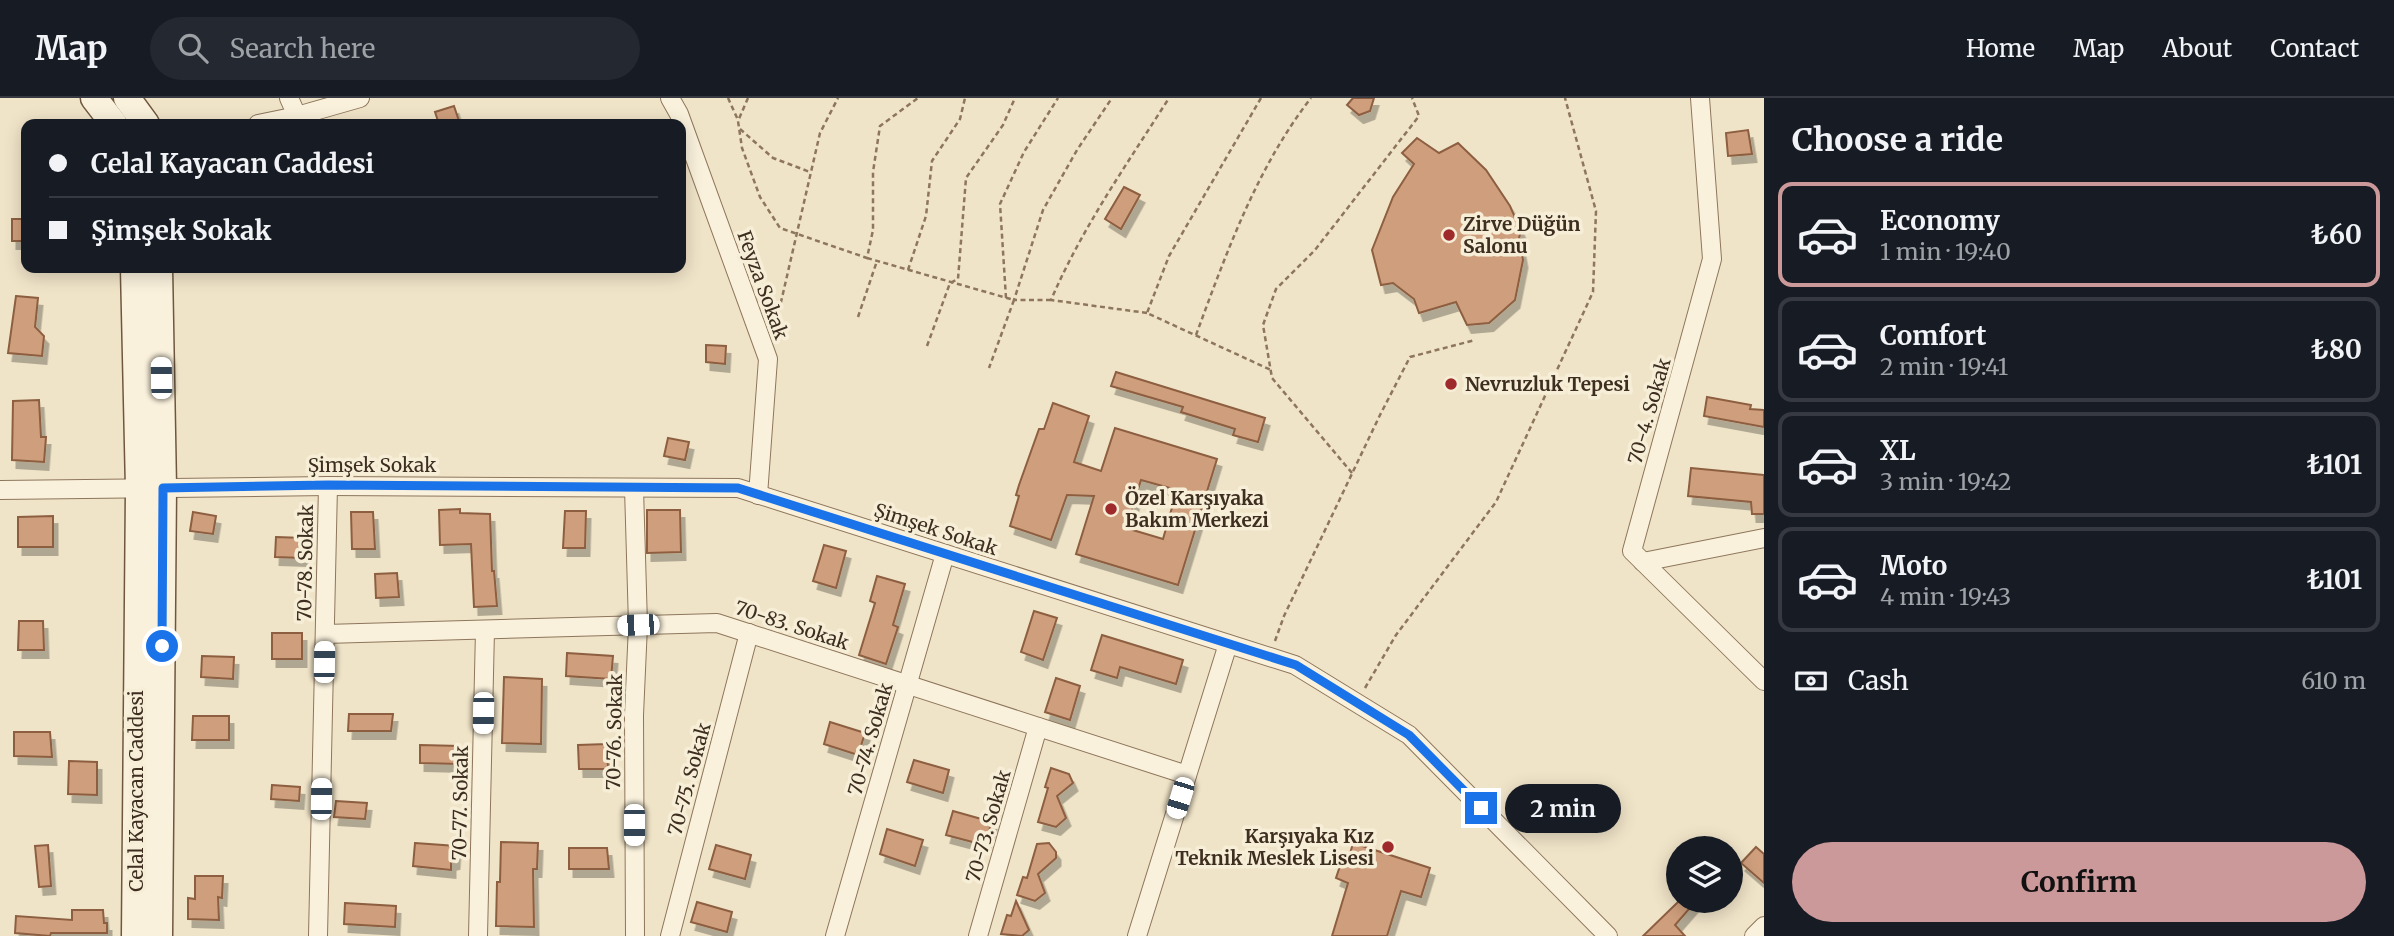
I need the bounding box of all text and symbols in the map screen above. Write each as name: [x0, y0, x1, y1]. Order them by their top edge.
search box: [150, 17, 640, 80]
text: Map: [35, 28, 108, 69]
icon: search: [174, 29, 212, 67]
text: Search here: [230, 32, 375, 65]
text: Home: [1966, 33, 2035, 64]
text: Map: [2073, 33, 2124, 64]
text: About: [2162, 33, 2232, 64]
text: Contact: [2270, 33, 2359, 64]
text: Choose a ride: [1792, 120, 2003, 160]
text: Celal Kayacan Caddesi: [91, 147, 374, 180]
icon: car: [1796, 203, 1859, 266]
text: Economy: [1880, 204, 2000, 237]
place label: Zirve Düğün Salonu: [1463, 212, 1580, 258]
text: Şimşek Sokak: [91, 214, 271, 247]
text: ₺60: [2311, 218, 2362, 251]
street label: Feyza Sokak: [732, 227, 794, 343]
marker: Zirve Düğün Salonu: [1441, 227, 1457, 243]
text: 1 min · 19:40: [1880, 237, 2011, 266]
icon: car: [1796, 318, 1859, 381]
text: Comfort: [1880, 319, 1986, 352]
text: ₺80: [2311, 333, 2362, 366]
text: 2 min · 19:41: [1880, 352, 2008, 381]
street label: 70-4. Sokak: [1622, 355, 1676, 467]
car: [151, 357, 172, 399]
place label: Nevruzluk Tepesi: [1465, 372, 1630, 396]
marker: Nevruzluk Tepesi: [1443, 376, 1459, 392]
icon: car: [1796, 433, 1859, 496]
text: XL: [1880, 434, 1916, 467]
text: ₺101: [2306, 448, 2362, 481]
street label: Şimşek Sokak: [308, 453, 436, 477]
text: 3 min · 19:42: [1880, 467, 2012, 496]
place label: Özel Karşıyaka Bakım Merkezi: [1125, 486, 1269, 532]
street label: Şimşek Sokak: [871, 498, 1001, 560]
marker: Özel Karşıyaka Bakım Merkezi: [1103, 501, 1119, 517]
street label: 70-78. Sokak: [292, 504, 318, 622]
icon: car: [1796, 548, 1859, 611]
text: Moto: [1880, 549, 1947, 582]
text: ₺101: [2306, 563, 2362, 596]
text: 4 min · 19:43: [1880, 582, 2011, 611]
street label: 70-83. Sokak: [732, 595, 852, 655]
car: [617, 614, 660, 636]
route start: [146, 630, 178, 662]
car: [314, 641, 335, 683]
icon: cash: [1792, 662, 1830, 700]
text: Cash: [1848, 664, 1909, 697]
text: 610 m: [2301, 666, 2366, 695]
street label: 70-76. Sokak: [601, 674, 627, 790]
street label: 70-74. Sokak: [842, 680, 898, 798]
street label: Celal Kayacan Caddesi: [124, 690, 148, 892]
car: [473, 692, 494, 734]
street label: 70-75. Sokak: [662, 720, 716, 838]
street label: 70-77. Sokak: [447, 745, 473, 861]
street label: 70-73. Sokak: [960, 767, 1016, 885]
car: [1164, 775, 1197, 821]
car: [311, 778, 332, 820]
callout: 2 min: [1506, 784, 1621, 832]
route end: [1465, 792, 1497, 824]
text: 2 min: [1530, 794, 1596, 823]
car: [624, 804, 645, 846]
place label: Karşıyaka Kız Teknik Meslek Lisesi: [1175, 824, 1375, 870]
map controls: [1666, 836, 1743, 913]
button: layers: [1666, 836, 1743, 913]
marker: Karşıyaka Kız Teknik Meslek Lisesi: [1380, 839, 1396, 855]
button: Confirm: [1792, 842, 2366, 922]

